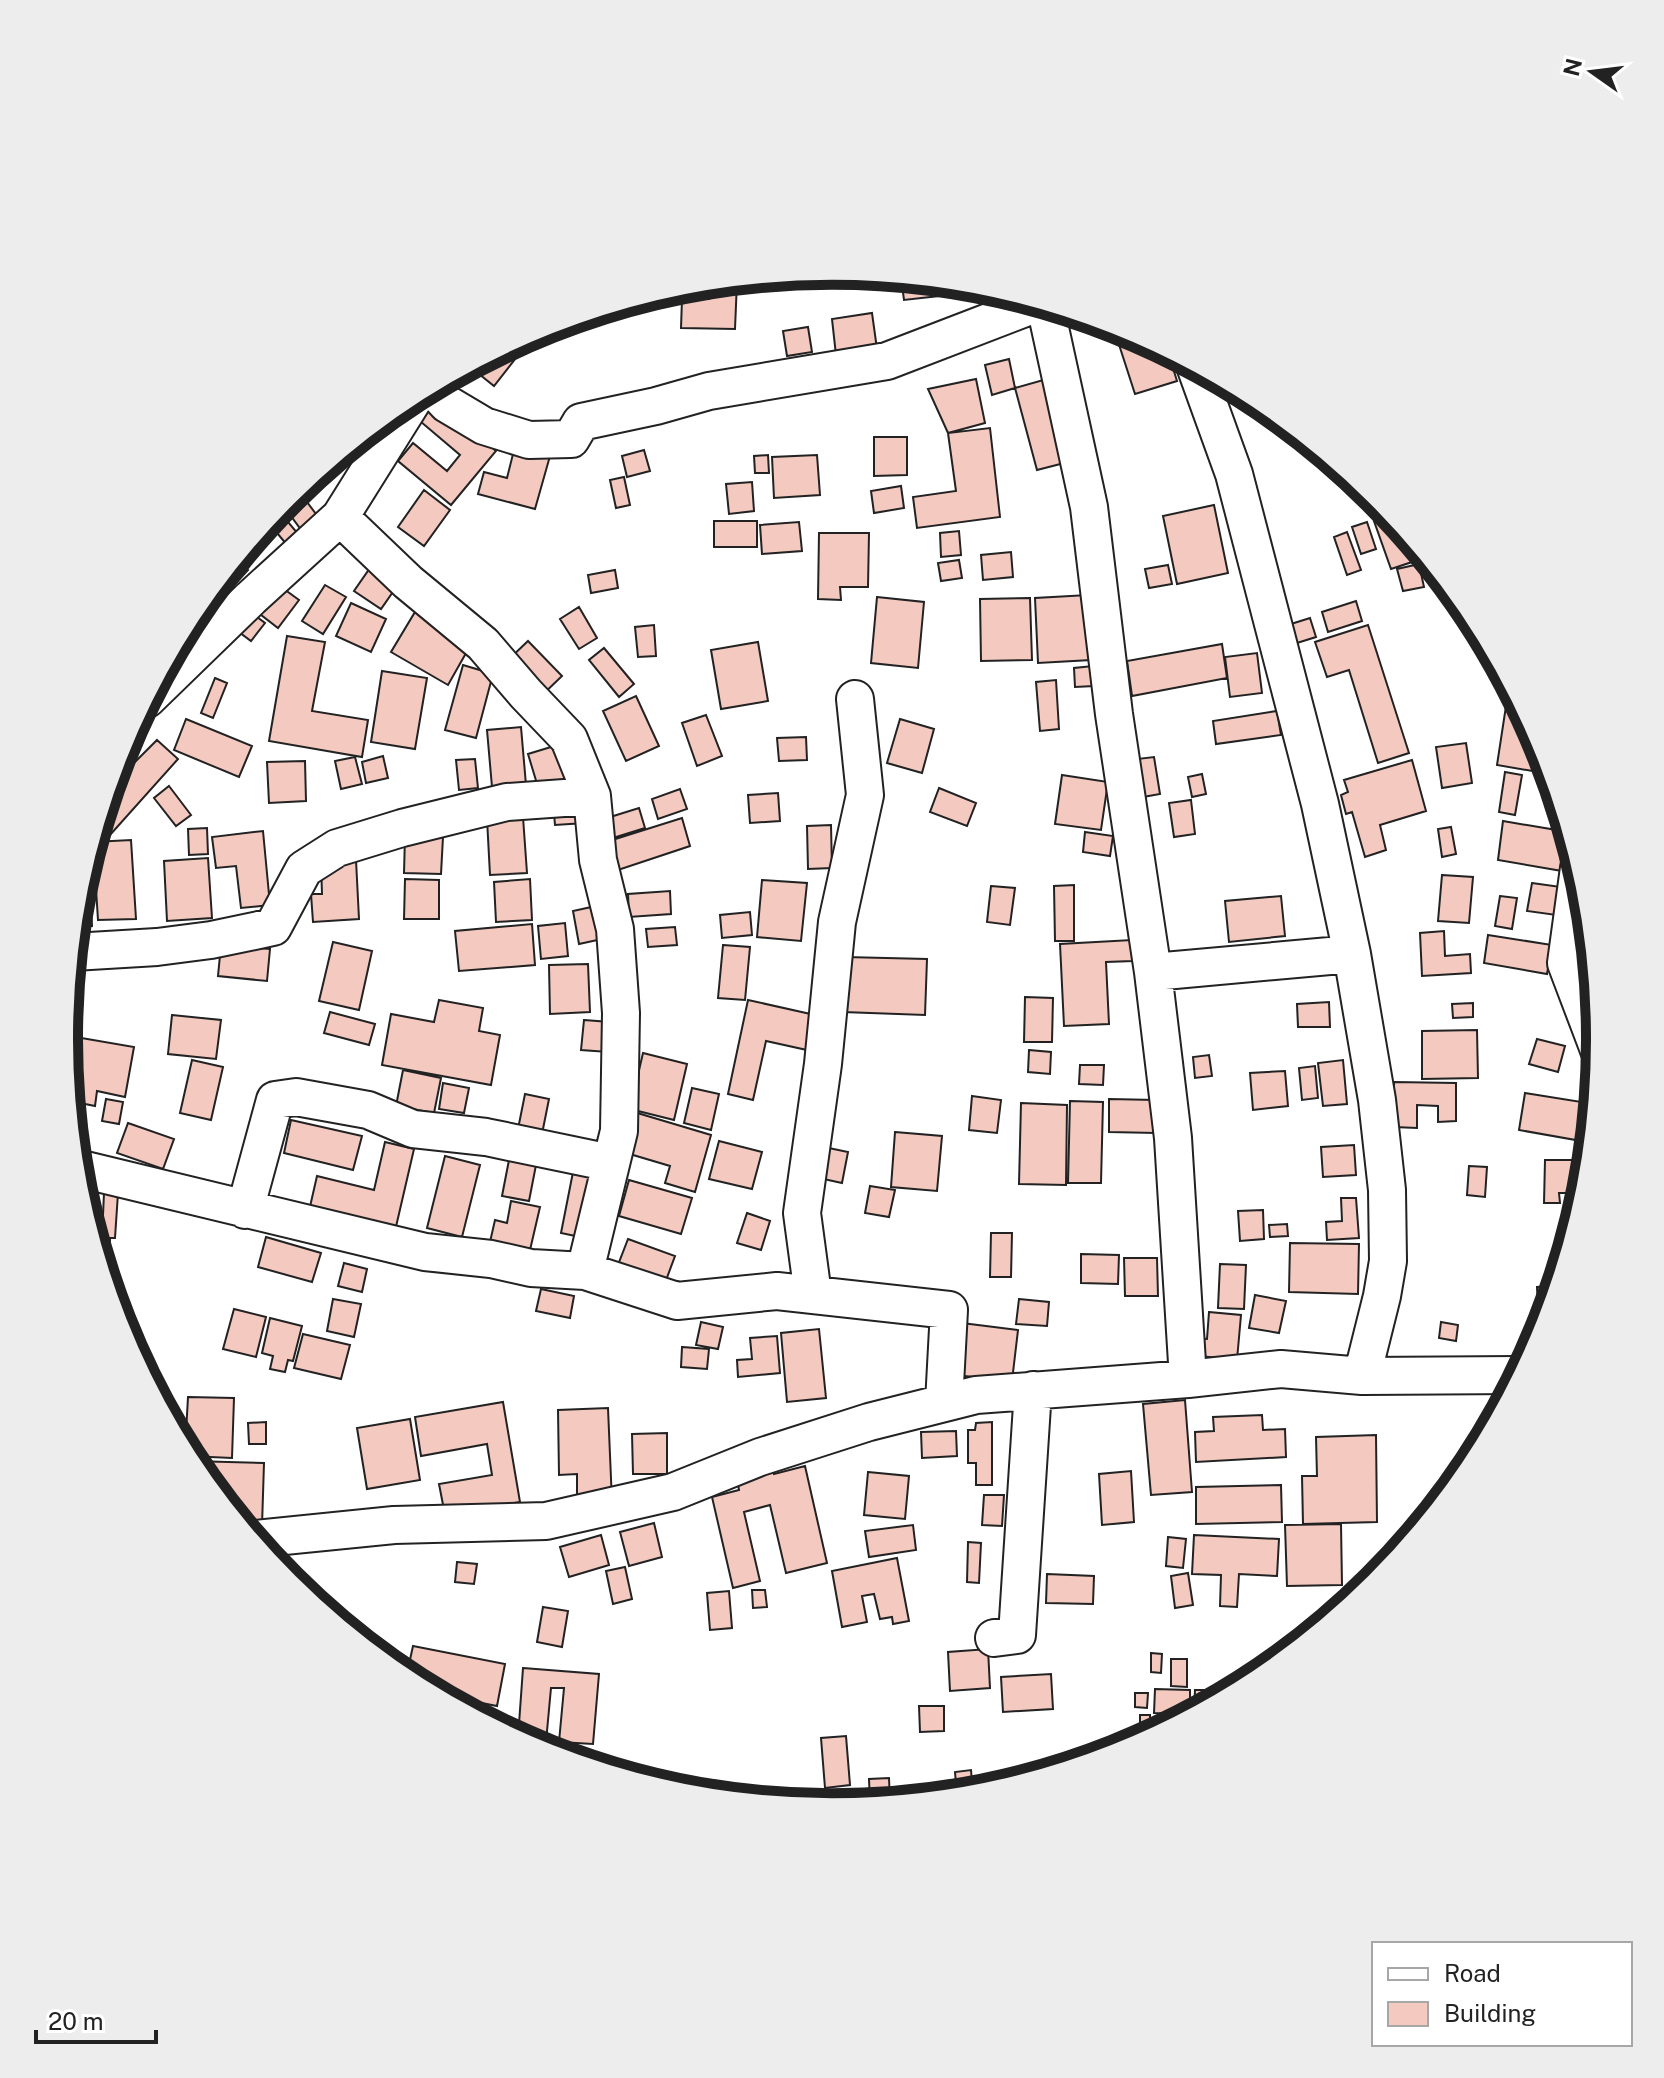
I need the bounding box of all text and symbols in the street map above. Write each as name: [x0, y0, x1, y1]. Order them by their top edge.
north arrow: [1552, 32, 1632, 112]
text: N: [1558, 56, 1587, 79]
legend: [1372, 1942, 1632, 2046]
text: Road: [1444, 1959, 1501, 1987]
scale bar: [36, 1994, 156, 2044]
text: Building: [1444, 1999, 1536, 2027]
text: 20 m: [48, 2007, 104, 2035]

